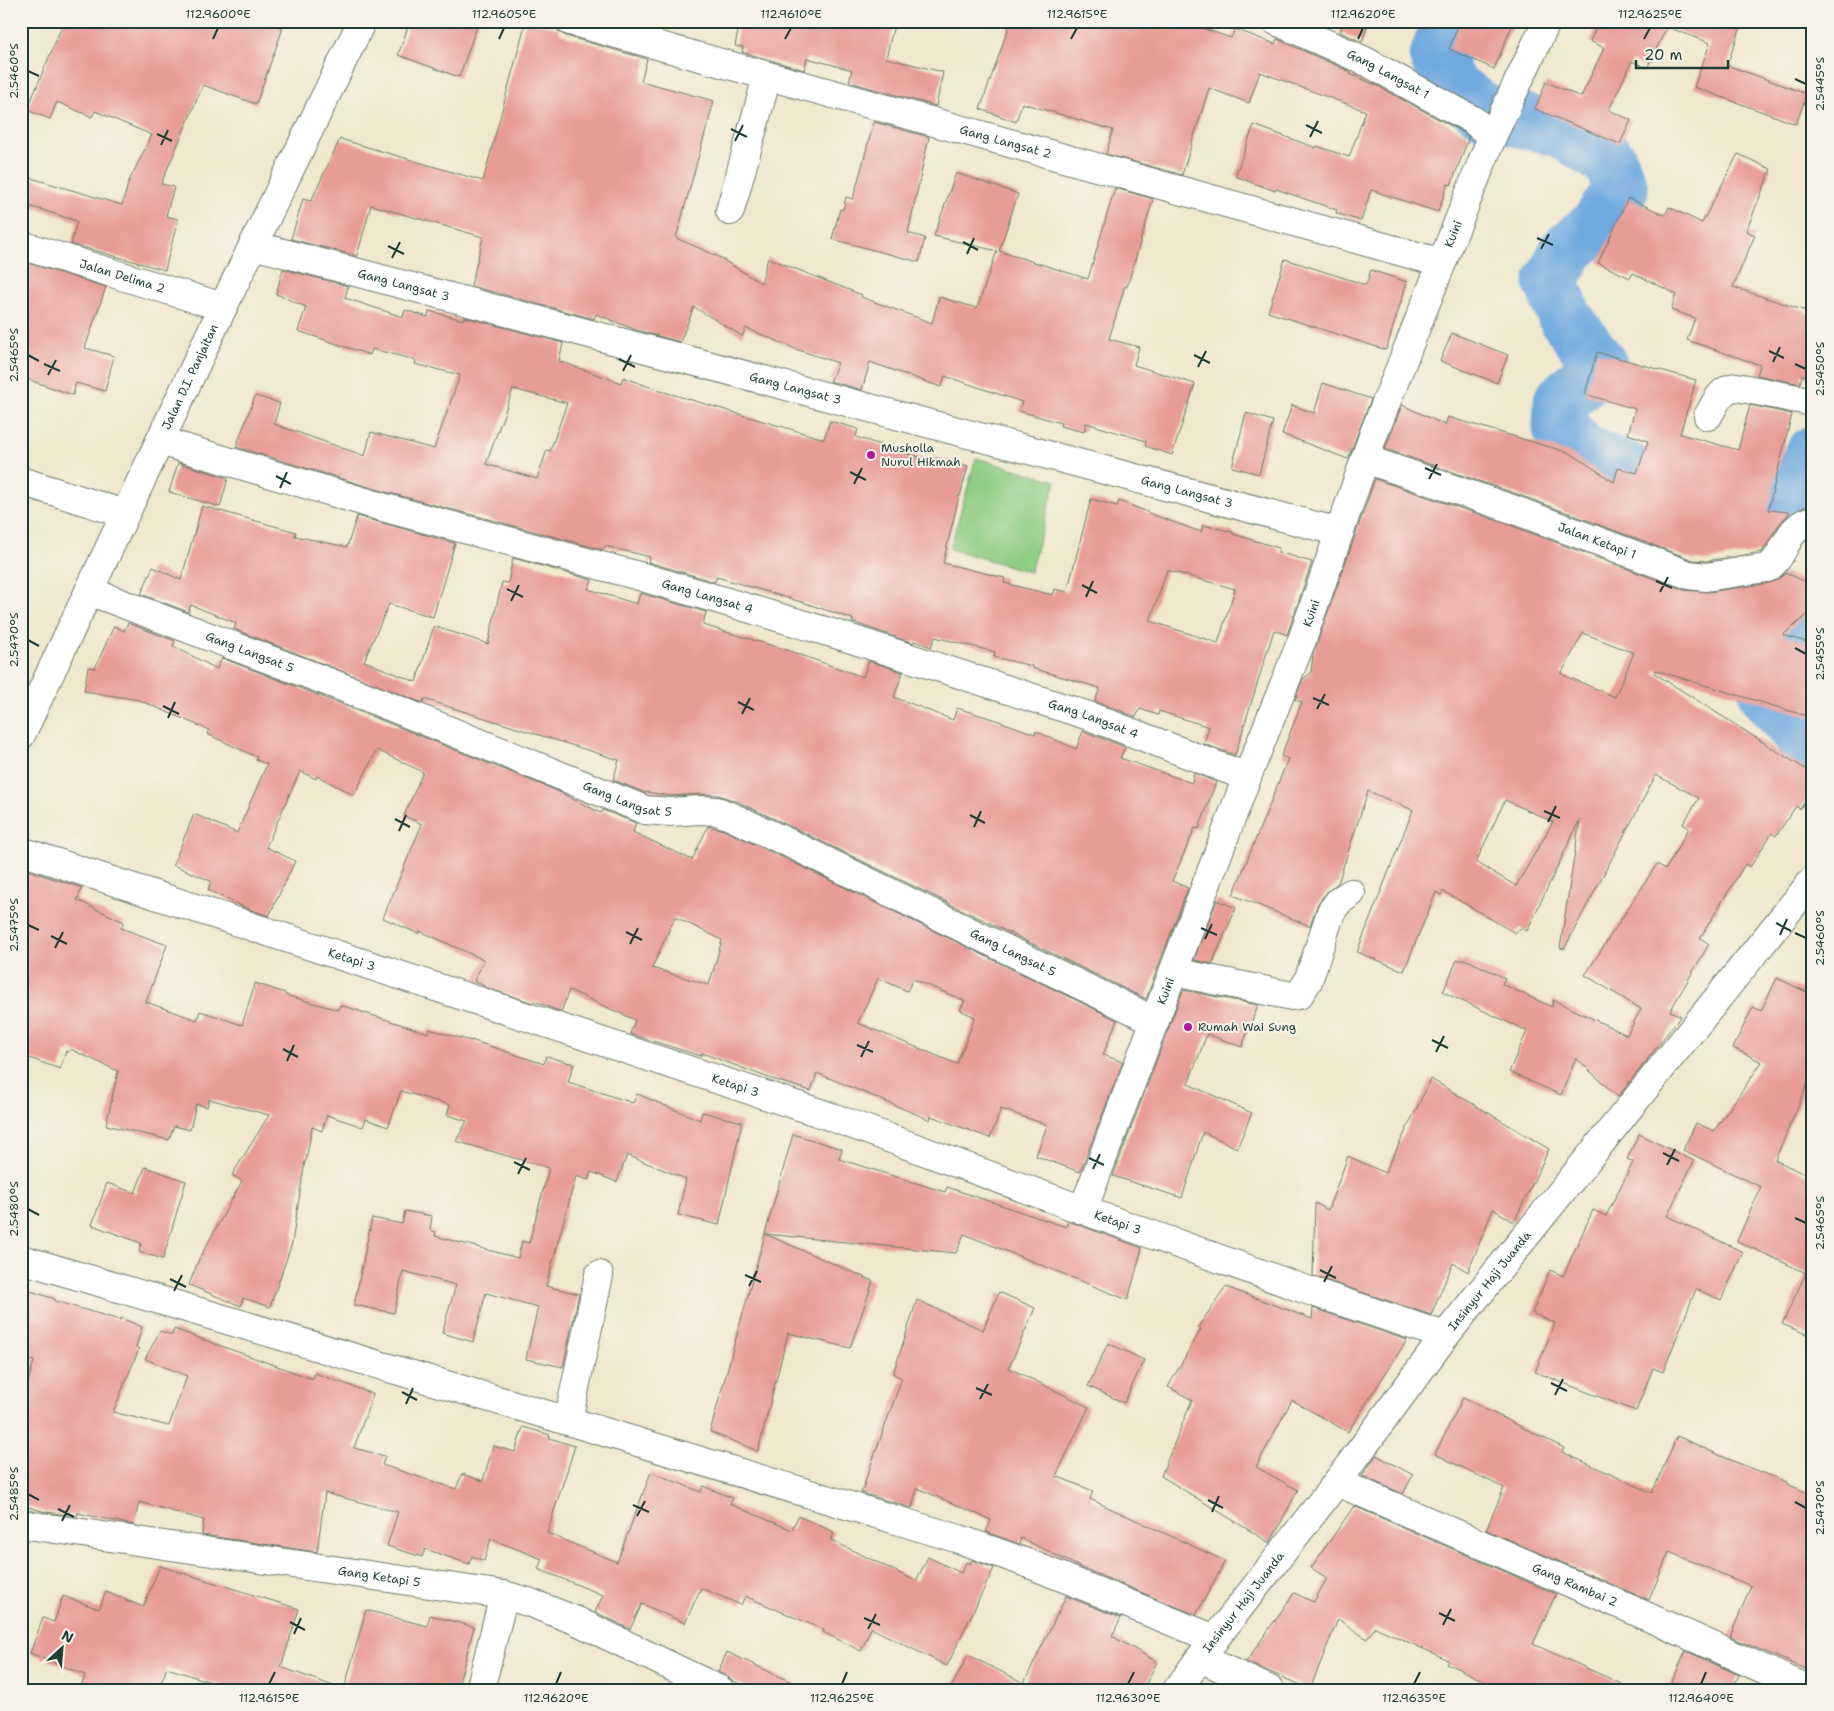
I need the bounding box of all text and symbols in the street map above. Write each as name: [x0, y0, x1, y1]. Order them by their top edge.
text: 112.9600°E: [185, 6, 251, 22]
text: 112.9605°E: [472, 6, 536, 22]
text: 112.9610°E: [760, 6, 822, 22]
text: 112.9615°E: [1047, 6, 1107, 22]
text: 112.9620°E: [1331, 6, 1395, 22]
text: 112.9625°E: [1618, 6, 1682, 22]
scale bar: [1636, 38, 1729, 70]
text: 2.5460°S: [6, 43, 22, 99]
text: 20 m: [1644, 45, 1683, 65]
street label: Gang Langsat 1: [1344, 46, 1432, 103]
text: 2.5445°S: [1812, 56, 1828, 111]
street label: Gang Langsat 2: [958, 122, 1053, 162]
street label: Kuini: [1441, 218, 1466, 250]
street label: Jalan Delima 2: [78, 255, 167, 297]
street label: Gang Langsat 3: [356, 265, 452, 305]
street label: Jalan D.I. Panjaitan: [158, 321, 222, 432]
text: 2.5465°S: [6, 327, 22, 382]
text: 2.5450°S: [1812, 341, 1828, 396]
street label: Gang Langsat 3: [748, 369, 843, 408]
place label: Musholla Nurul Hikmah: [881, 440, 961, 470]
marker: Musholla Nurul Hikmah: [865, 449, 877, 461]
street label: Gang Langsat 3: [1139, 472, 1235, 512]
street label: Jalan Ketapi 1: [1556, 519, 1638, 563]
street label: Gang Langsat 4: [660, 575, 755, 617]
street label: Kuini: [1299, 597, 1323, 629]
text: 2.5470°S: [6, 612, 22, 668]
text: 2.5455°S: [1812, 627, 1828, 681]
street label: Gang Langsat 5: [203, 628, 296, 676]
street label: Gang Langsat 4: [1046, 695, 1141, 742]
street label: Gang Langsat 5: [581, 778, 673, 820]
text: 2.5475°S: [6, 898, 22, 952]
text: 2.5460°S: [1812, 910, 1828, 966]
street label: Gang Langsat 5: [967, 925, 1059, 980]
street label: Ketapi 3: [326, 944, 377, 975]
street label: Kuini: [1153, 975, 1178, 1007]
place label: Rumah Wai Sung: [1198, 1019, 1296, 1035]
marker: Rumah Wai Sung: [1182, 1021, 1194, 1033]
street label: Ketapi 3: [710, 1070, 761, 1101]
text: 2.5480°S: [6, 1181, 22, 1237]
text: 2.5465°S: [1812, 1195, 1828, 1250]
street label: Ketapi 3: [1092, 1207, 1143, 1238]
street label: Insinyur Haji Juanda: [1444, 1227, 1535, 1334]
text: 2.5485°S: [6, 1466, 22, 1521]
text: 2.5470°S: [1812, 1480, 1828, 1536]
street label: Insinyur Haji Juanda: [1199, 1548, 1288, 1656]
street label: Gang Rambai 2: [1530, 1559, 1620, 1610]
street label: Gang Ketapi 5: [337, 1563, 421, 1591]
north arrow: [38, 1624, 88, 1674]
text: N: [59, 1626, 77, 1647]
text: 112.9615°E: [239, 1690, 299, 1706]
text: 112.9620°E: [524, 1690, 588, 1706]
text: 112.9625°E: [810, 1690, 874, 1706]
text: 112.9630°E: [1095, 1690, 1161, 1706]
text: 112.9635°E: [1382, 1690, 1446, 1706]
text: 112.9640°E: [1668, 1690, 1734, 1706]

